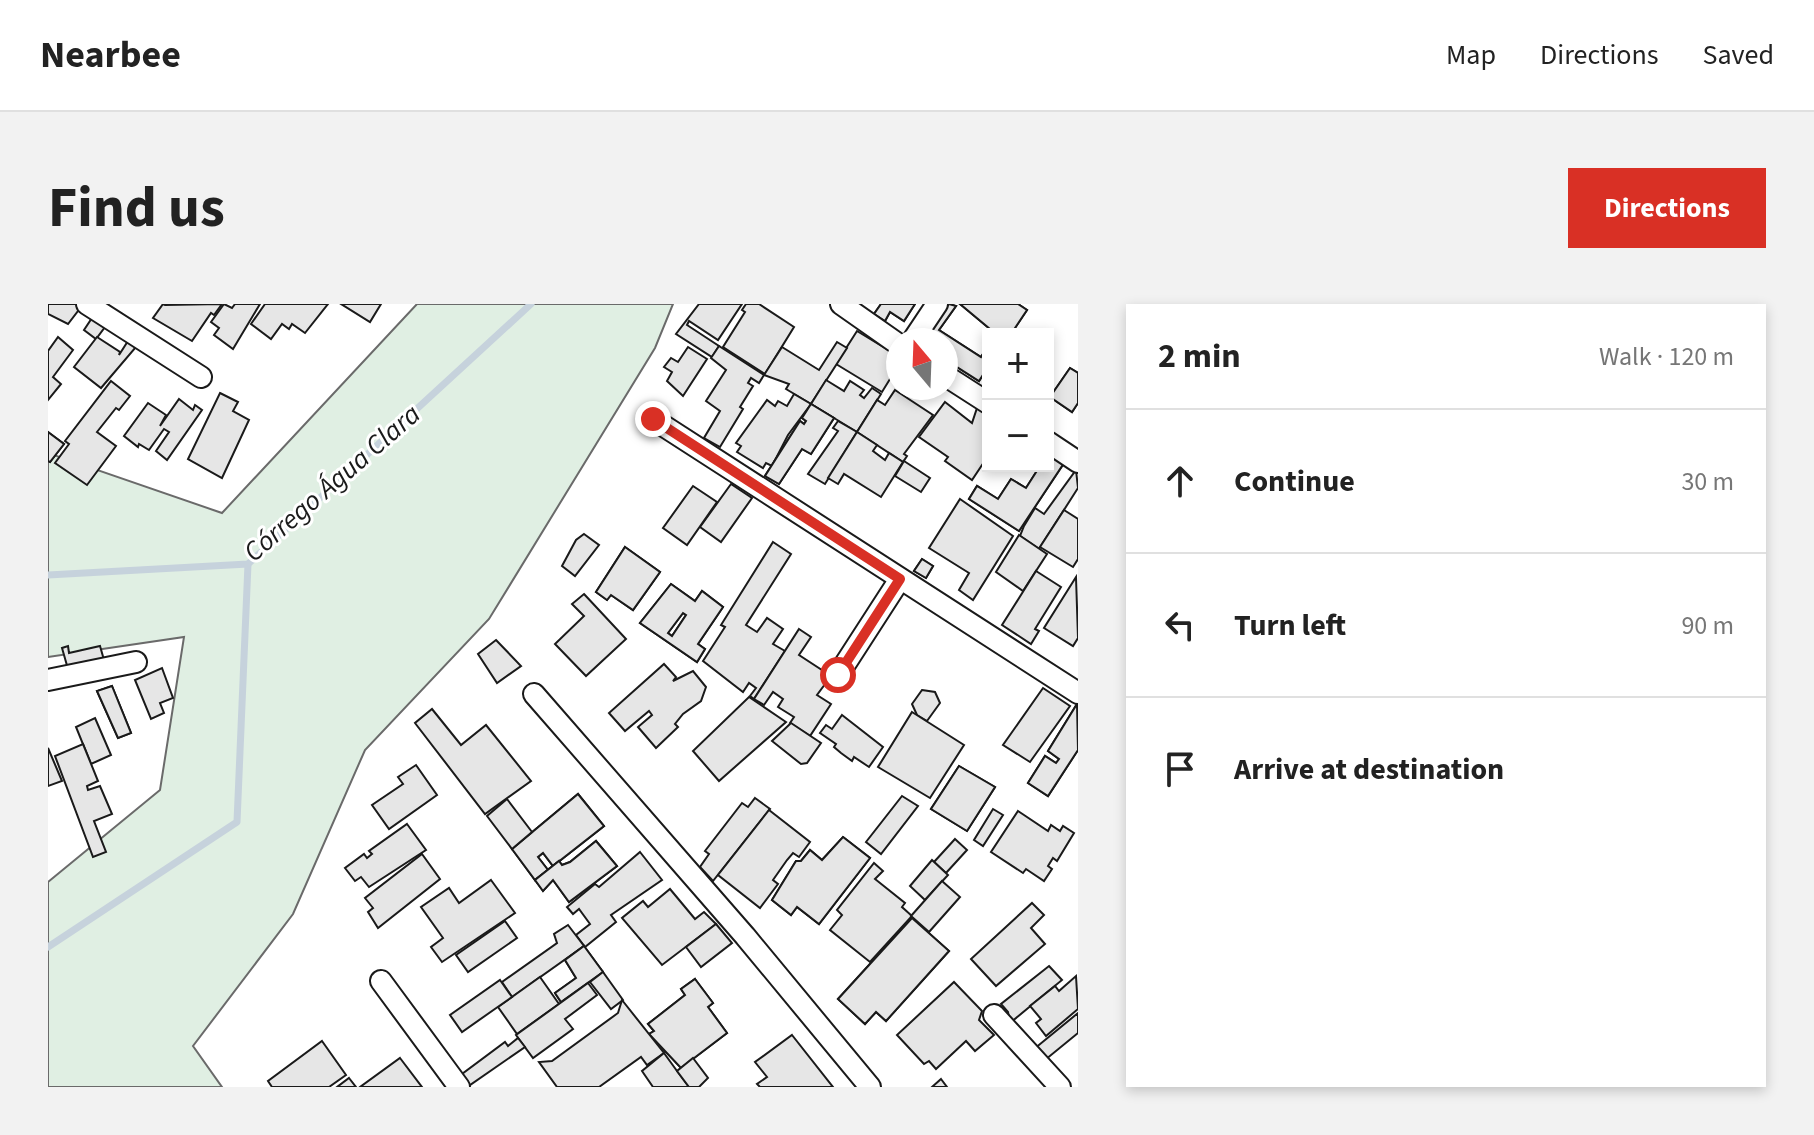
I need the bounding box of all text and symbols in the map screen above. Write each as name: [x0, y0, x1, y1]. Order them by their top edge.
text: Nearbee: [40, 28, 181, 82]
text: Map: [1446, 35, 1496, 75]
text: Directions: [1540, 35, 1659, 75]
text: Saved: [1703, 35, 1774, 75]
button: Directions: [1568, 168, 1766, 248]
text: Find us: [48, 169, 225, 248]
north arrow: [886, 328, 958, 400]
map controls: [982, 328, 1054, 472]
button: +: [982, 328, 1054, 400]
text: 2 min: [1158, 332, 1241, 381]
text: Walk · 120 m: [1599, 338, 1734, 375]
water label: Córrego Água Clara: [235, 395, 429, 571]
button: −: [982, 400, 1054, 472]
route end: [635, 401, 671, 437]
icon: ahead: [1158, 459, 1202, 503]
text: Continue: [1234, 460, 1355, 503]
text: 30 m: [1681, 463, 1734, 500]
icon: left: [1158, 603, 1202, 647]
text: Turn left: [1234, 604, 1346, 647]
text: 90 m: [1681, 607, 1734, 644]
route start: [820, 657, 856, 693]
icon: arrive: [1158, 747, 1202, 791]
text: Arrive at destination: [1234, 748, 1504, 791]

